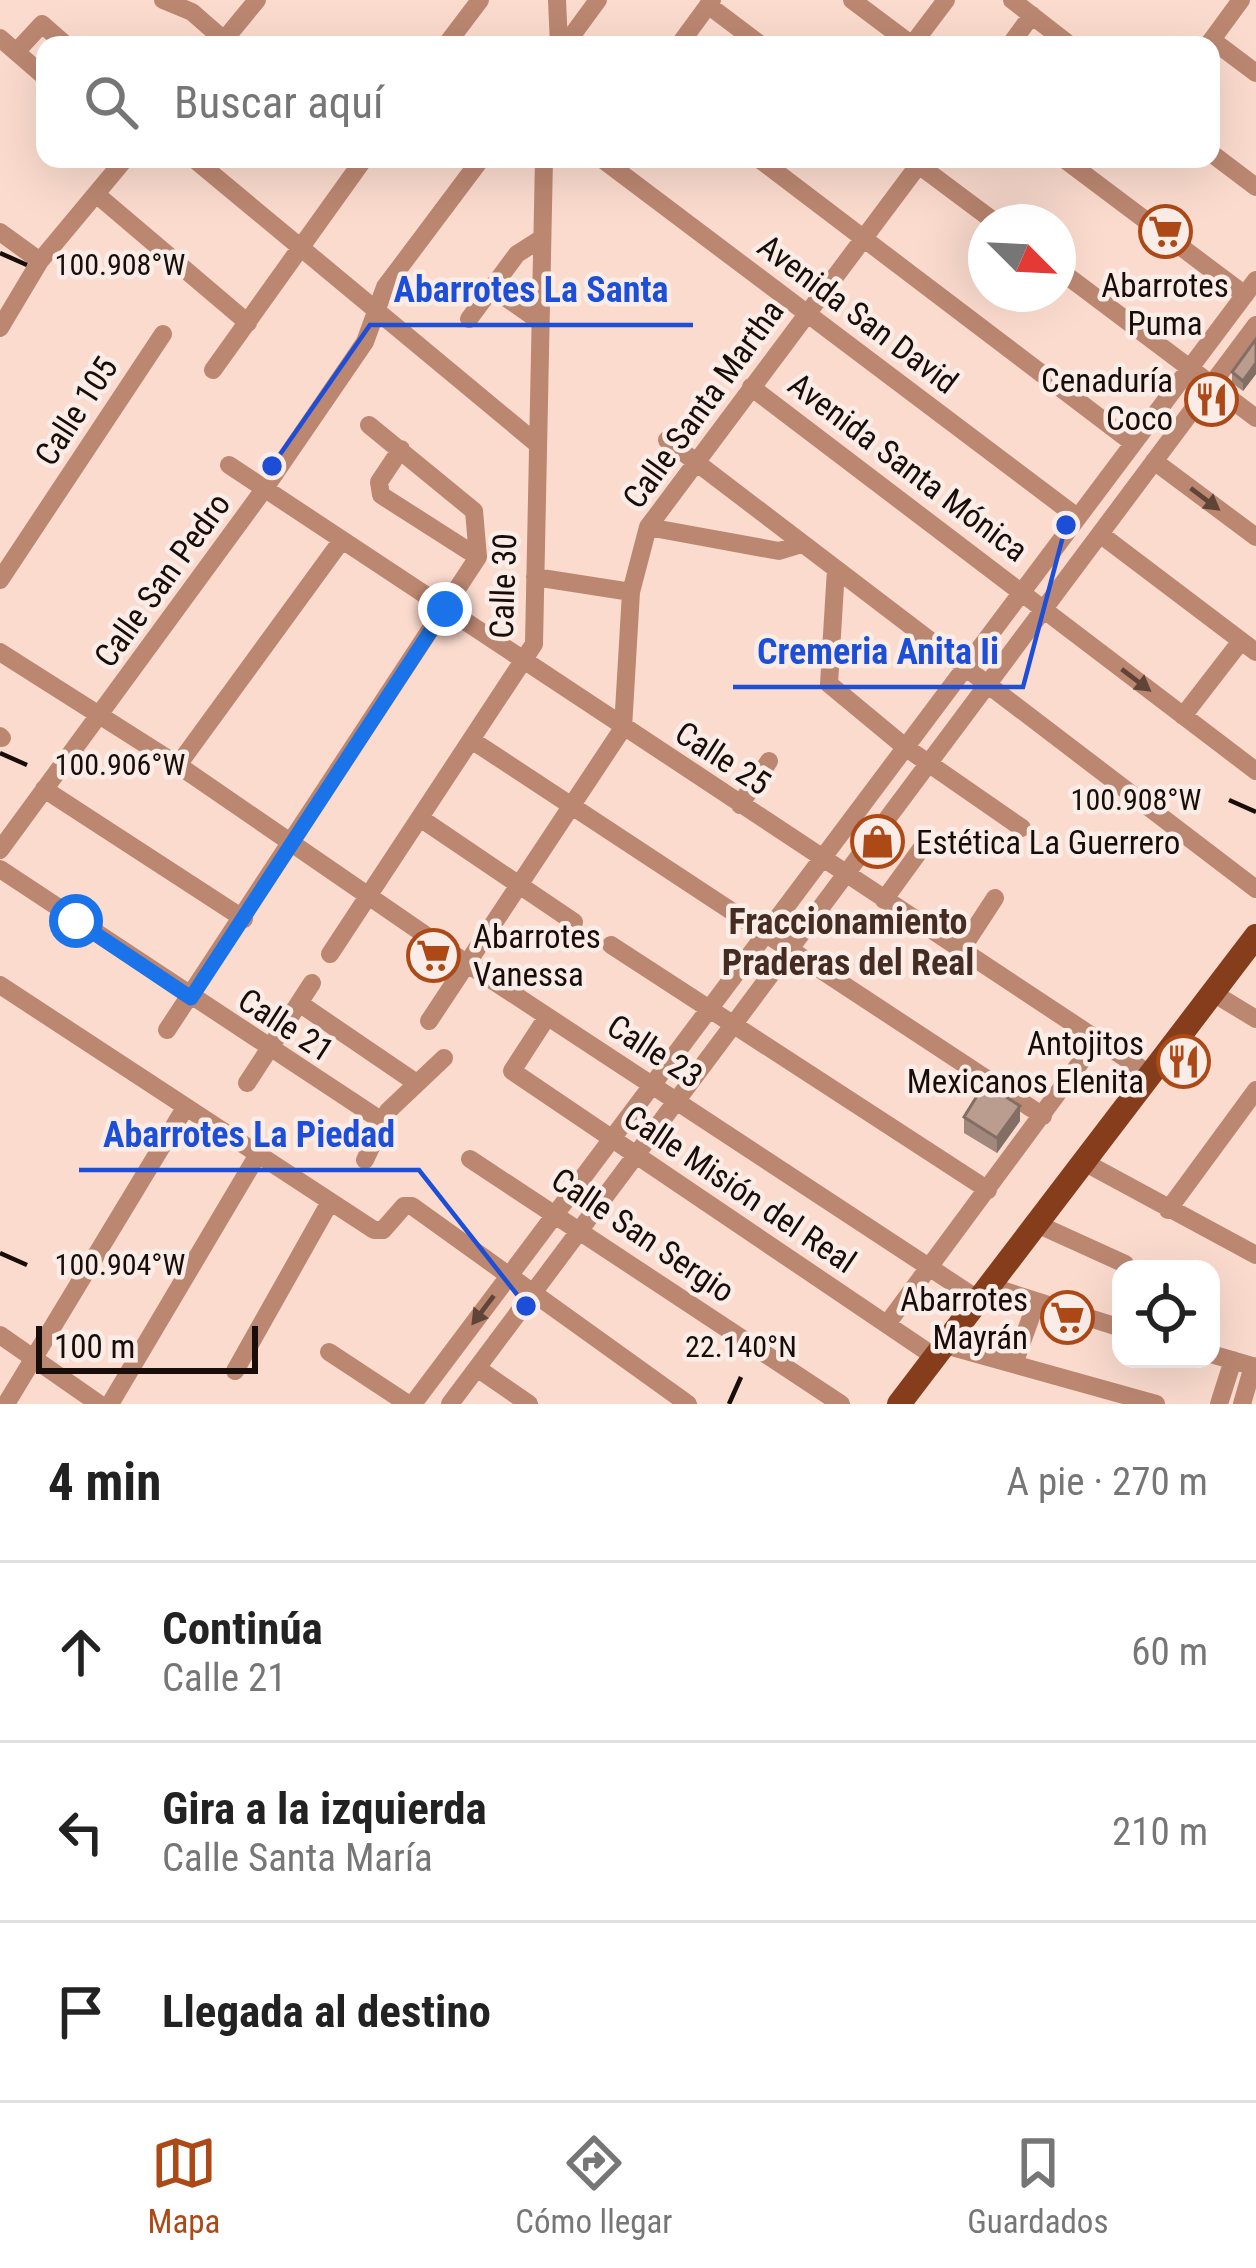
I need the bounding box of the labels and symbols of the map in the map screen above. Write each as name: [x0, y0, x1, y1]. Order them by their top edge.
supermarket icon: Abarrotes Puma: [1137, 203, 1193, 259]
north arrow: [968, 204, 1076, 312]
street label: Avenida San David: [750, 226, 966, 402]
text: 100.908°W: [55, 247, 186, 282]
callout: Abarrotes La Santa: [370, 253, 693, 325]
place label: Abarrotes Puma: [1101, 266, 1229, 343]
text: Abarrotes La Santa: [394, 269, 668, 311]
street label: Calle Santa Martha: [614, 292, 792, 516]
street label: Calle 105: [27, 349, 125, 473]
place label: Cenaduría Coco: [1041, 361, 1173, 438]
street label: Avenida Santa Mónica: [781, 364, 1035, 570]
restaurant icon: Cenaduría Coco: [1184, 371, 1240, 427]
street label: Calle San Pedro: [86, 485, 238, 675]
one-way arrow: [1189, 486, 1221, 510]
street label: Calle 30: [482, 533, 524, 639]
route end: [418, 582, 472, 636]
callout: Cremeria Anita Ii: [733, 615, 1023, 687]
text: Cremeria Anita Ii: [757, 631, 999, 673]
one-way arrow: [1121, 667, 1152, 692]
street label: Calle 25: [668, 713, 778, 803]
text: 100.906°W: [55, 747, 186, 782]
text: 100.908°W: [1071, 782, 1202, 817]
shop icon: Estética La Guerrero: [849, 814, 905, 870]
place label: Estética La Guerrero: [916, 823, 1180, 862]
route start: [49, 894, 103, 948]
district label: Fraccionamiento Praderas del Real: [722, 901, 974, 984]
place label: Abarrotes Vanessa: [473, 917, 601, 994]
supermarket icon: Abarrotes Vanessa: [406, 927, 462, 983]
street label: Calle 21: [231, 980, 341, 1070]
street label: Calle 23: [600, 1006, 710, 1096]
place label: Antojitos Mexicanos Elenita: [907, 1024, 1144, 1101]
restaurant icon: Antojitos Mexicanos Elenita: [1155, 1034, 1211, 1090]
street label: Calle Misión del Real: [617, 1097, 863, 1281]
callout: Abarrotes La Piedad: [79, 1098, 419, 1170]
text: Abarrotes La Piedad: [103, 1114, 395, 1156]
street label: Calle San Sergio: [544, 1160, 742, 1310]
text: 100.904°W: [55, 1247, 186, 1282]
place label: Abarrotes Mayrán: [900, 1280, 1028, 1357]
supermarket icon: Abarrotes Mayrán: [1039, 1290, 1095, 1346]
one-way arrow: [472, 1294, 496, 1326]
scale bar: [36, 1320, 258, 1373]
text: 22.140°N: [685, 1329, 797, 1364]

